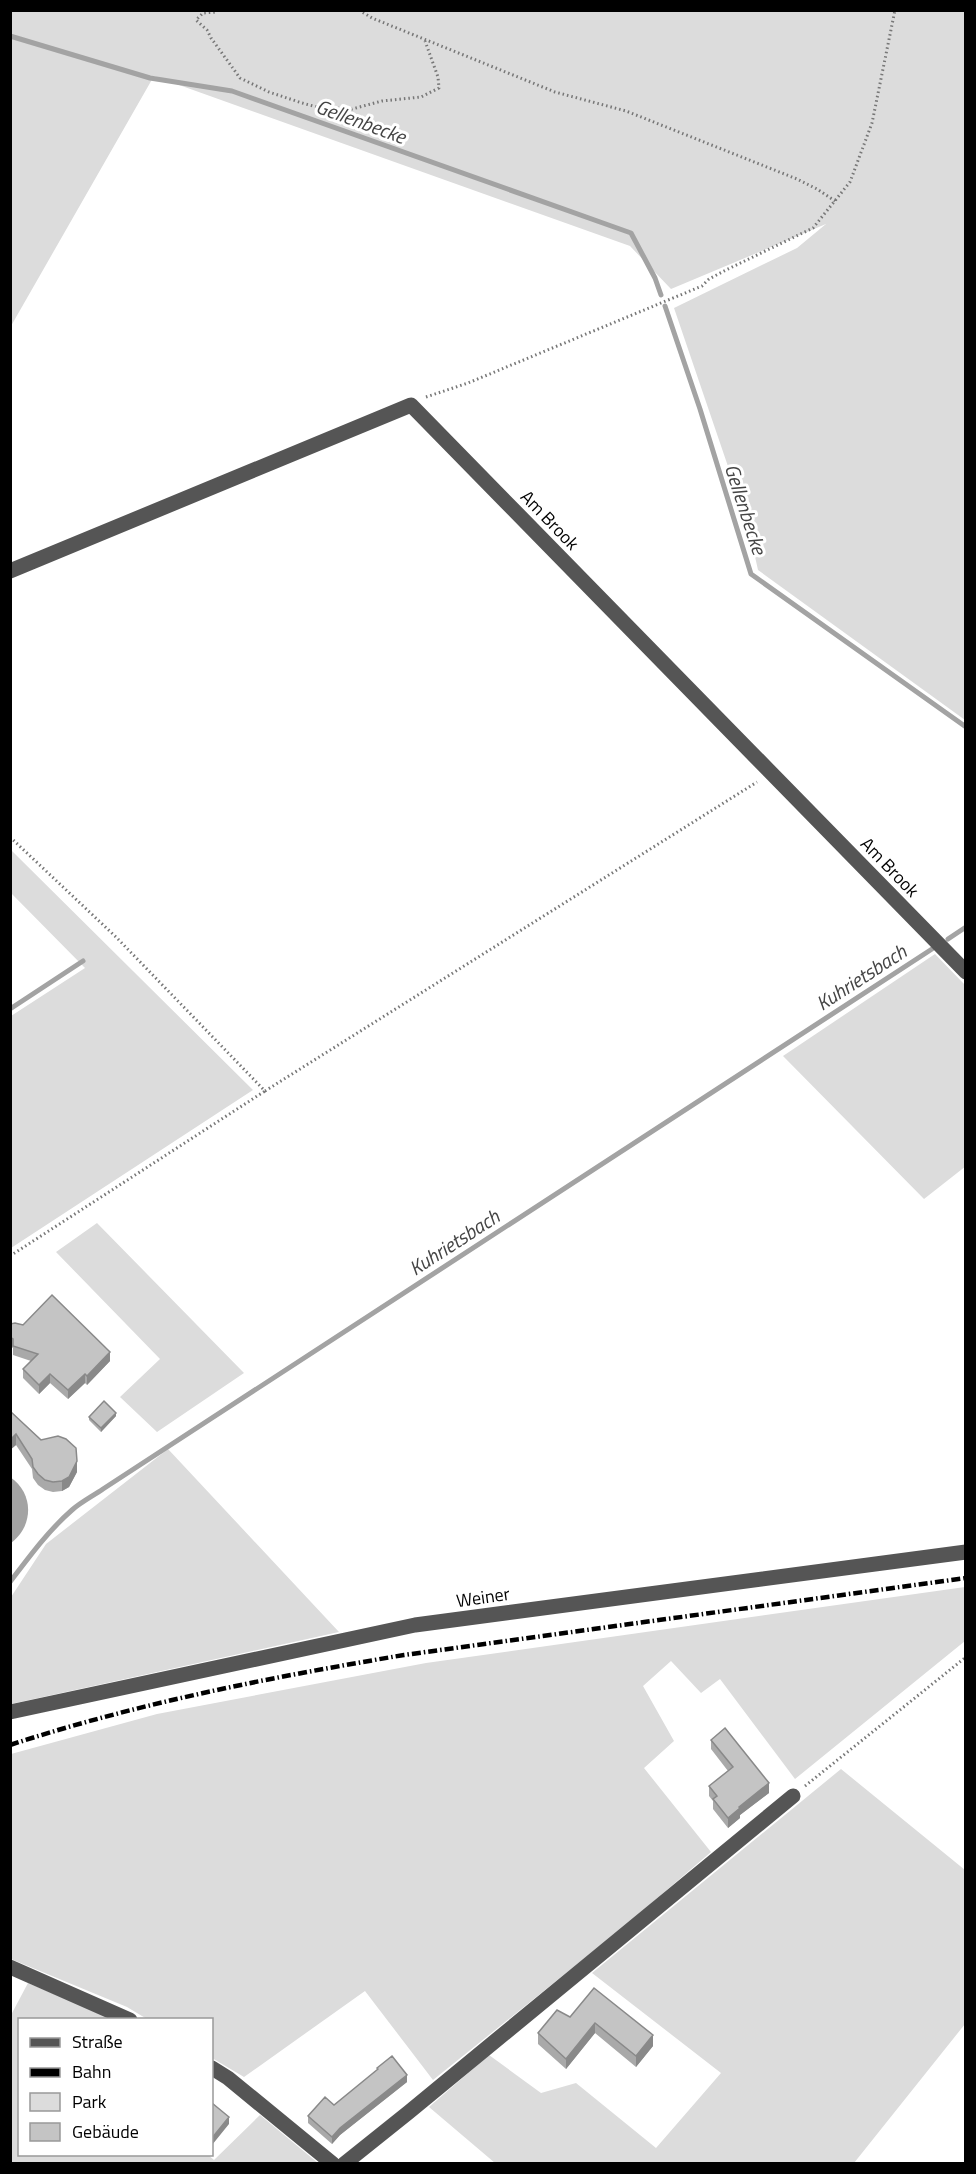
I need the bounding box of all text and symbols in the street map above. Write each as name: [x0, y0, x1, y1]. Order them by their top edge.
water label: Gellenbecke: [312, 90, 412, 152]
water label: Gellenbecke: [717, 460, 776, 560]
street label: Am Brook: [514, 484, 586, 556]
street label: Am Brook: [854, 831, 926, 903]
water label: Kuhrietsbach: [809, 935, 913, 1018]
water label: Kuhrietsbach: [402, 1200, 506, 1283]
street label: Weiner: [455, 1580, 511, 1614]
legend: [18, 2018, 213, 2156]
text: Straße: [72, 2028, 123, 2055]
text: Bahn: [72, 2058, 111, 2085]
text: Park: [72, 2088, 107, 2115]
text: Gebäude: [72, 2118, 139, 2145]

